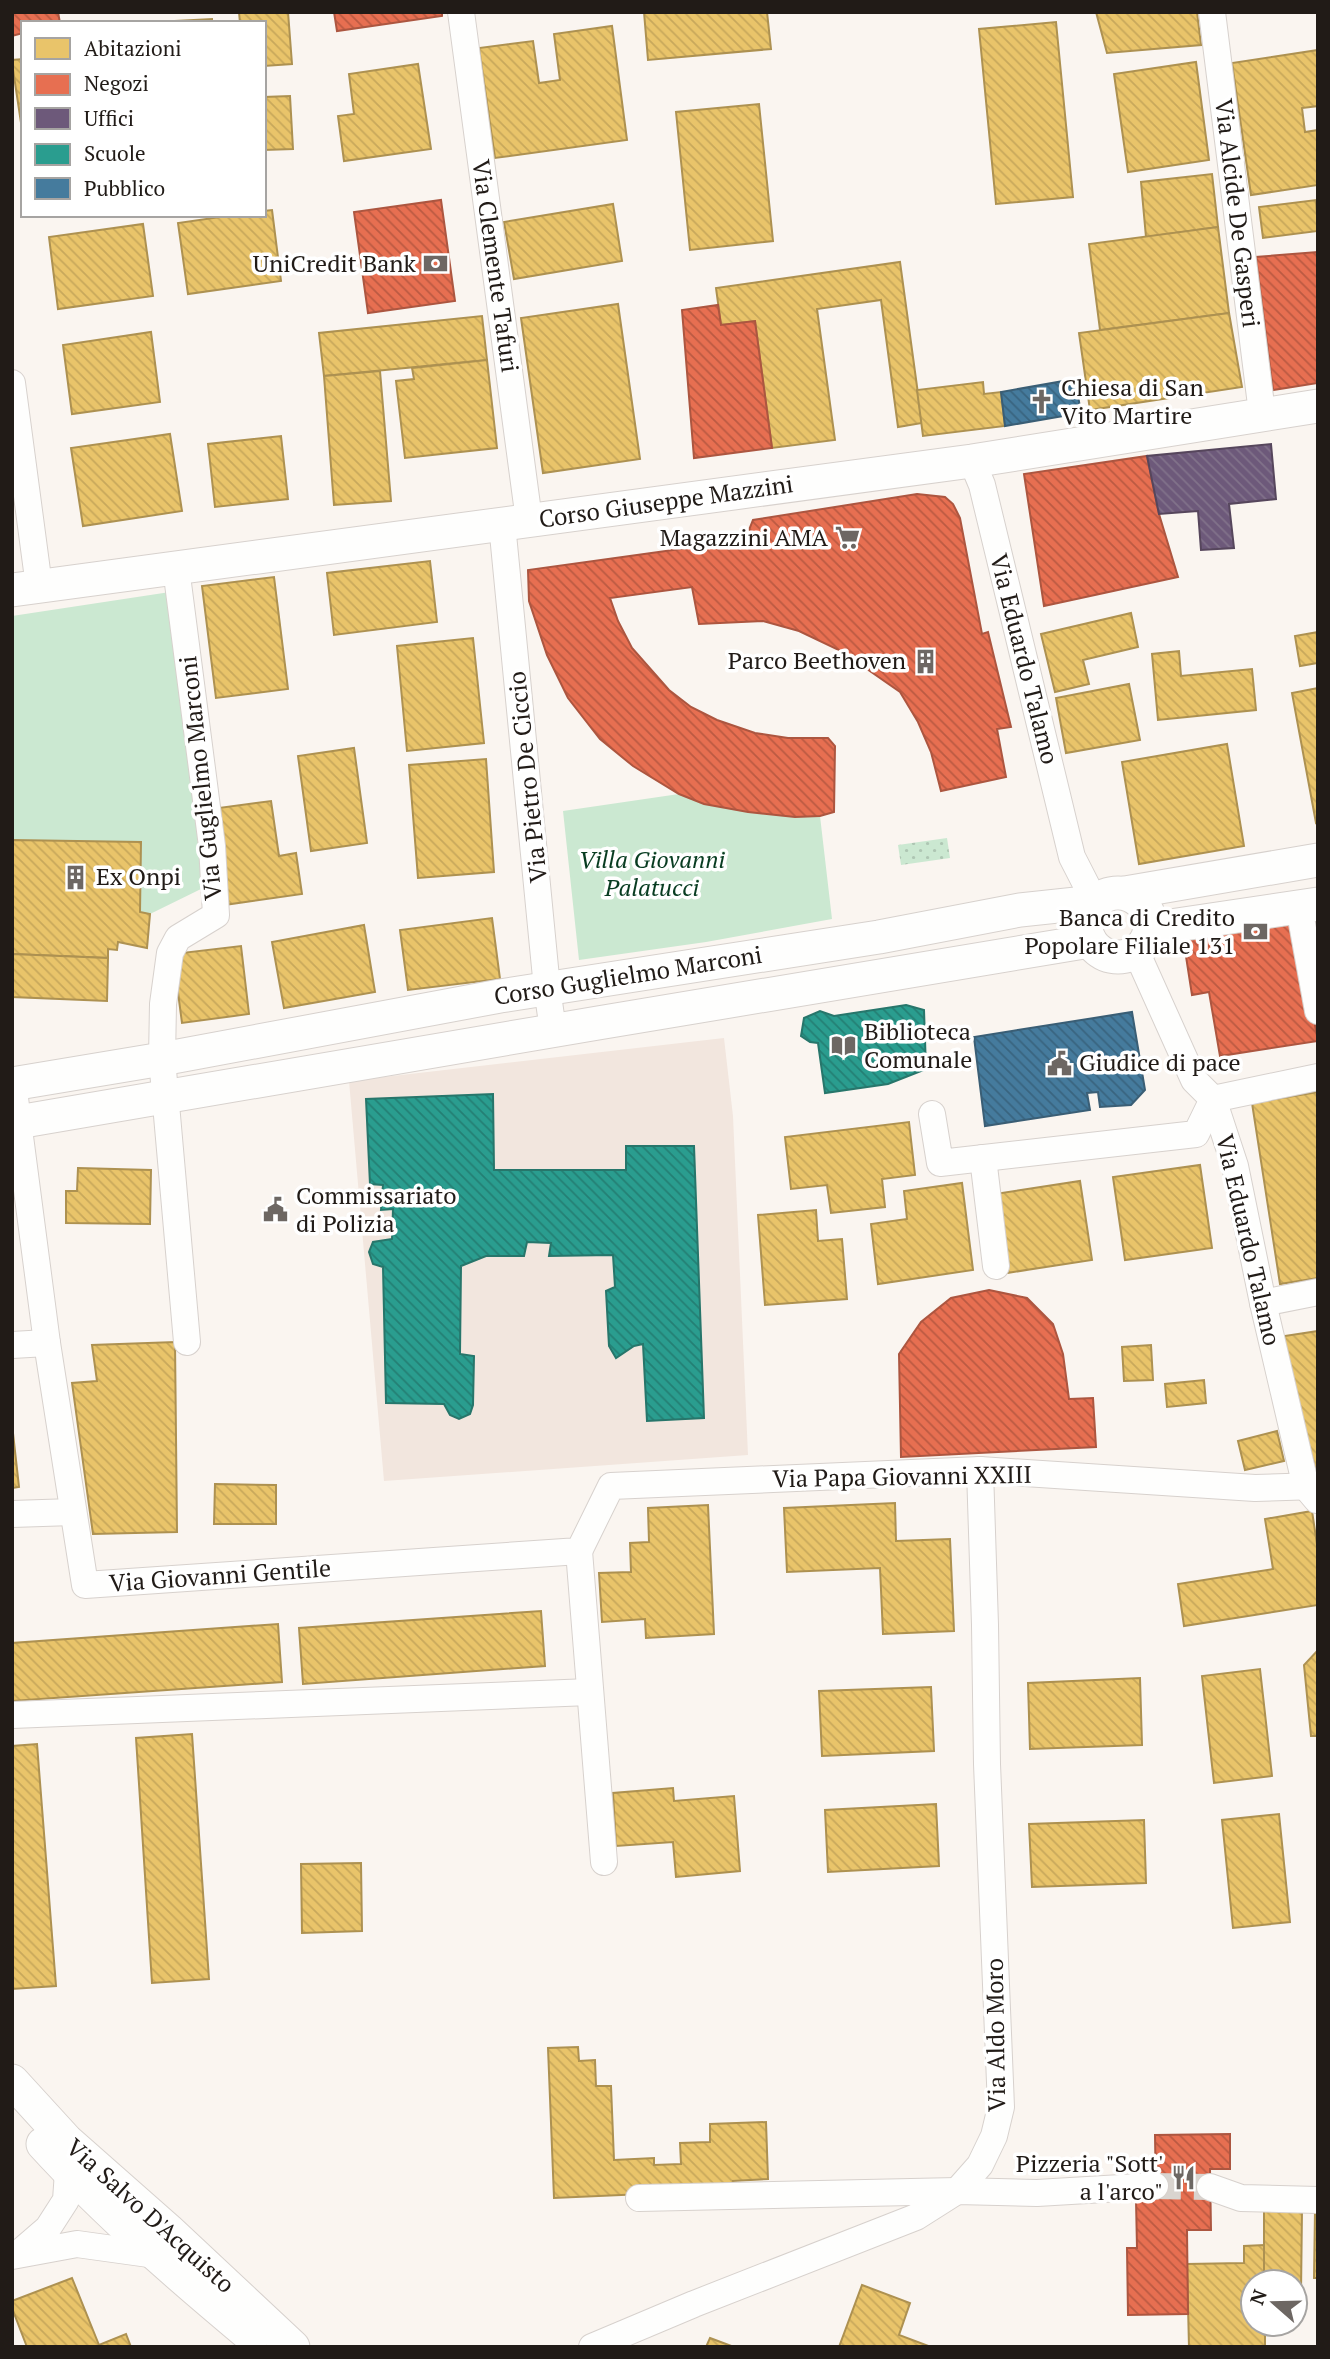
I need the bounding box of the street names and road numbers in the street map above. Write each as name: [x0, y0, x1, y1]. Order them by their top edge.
street label: Via Alcide De Gasperi: [1208, 97, 1268, 329]
street label: Via Clemente Tafuri: [465, 157, 527, 374]
street label: Corso Giuseppe Mazzini: [537, 467, 795, 535]
street label: Via Eduardo Talamo: [983, 550, 1067, 767]
street label: Via Guglielmo Marconi: [171, 654, 229, 902]
street label: Via Pietro De Ciccio: [500, 670, 554, 884]
street label: Corso Guglielmo Marconi: [492, 938, 764, 1012]
street label: Via Eduardo Talamo: [1209, 1131, 1289, 1349]
street label: Via Papa Giovanni XXIII: [772, 1458, 1032, 1494]
street label: Via Giovanni Gentile: [108, 1551, 332, 1599]
street label: Via Aldo Moro: [978, 1958, 1012, 2112]
street label: Via Salvo D'Acquisto: [60, 2131, 242, 2300]

